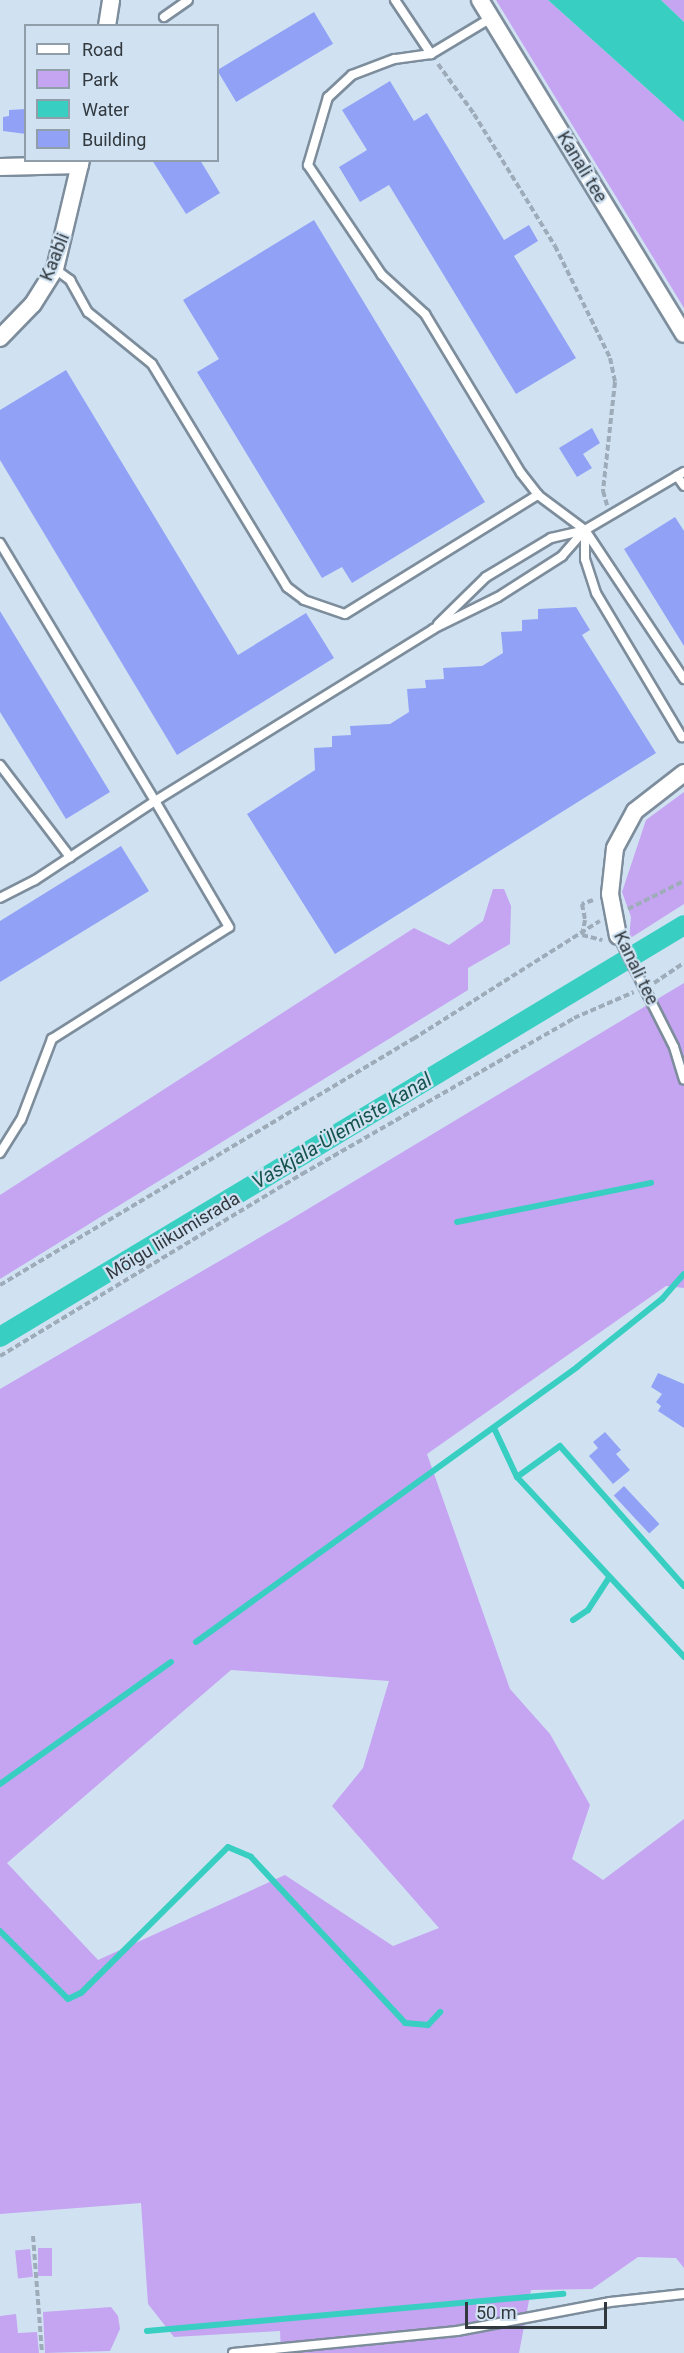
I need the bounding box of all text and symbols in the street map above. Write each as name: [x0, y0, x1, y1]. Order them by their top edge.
legend: [24, 24, 219, 162]
text: Road: [82, 39, 123, 60]
text: Park: [82, 69, 118, 90]
text: Water: [82, 99, 129, 120]
street label: Kanali tee: [552, 128, 612, 206]
text: Building: [82, 129, 146, 150]
street label: Kaabli: [36, 230, 74, 284]
street label: Kanali tee: [609, 928, 663, 1008]
water label: Vaskjala-Ülemiste kanal: [248, 1068, 436, 1194]
street label: Mõigu liikumisrada: [102, 1188, 244, 1284]
scale bar: [468, 2290, 610, 2328]
text: 50 m: [476, 2302, 516, 2323]

